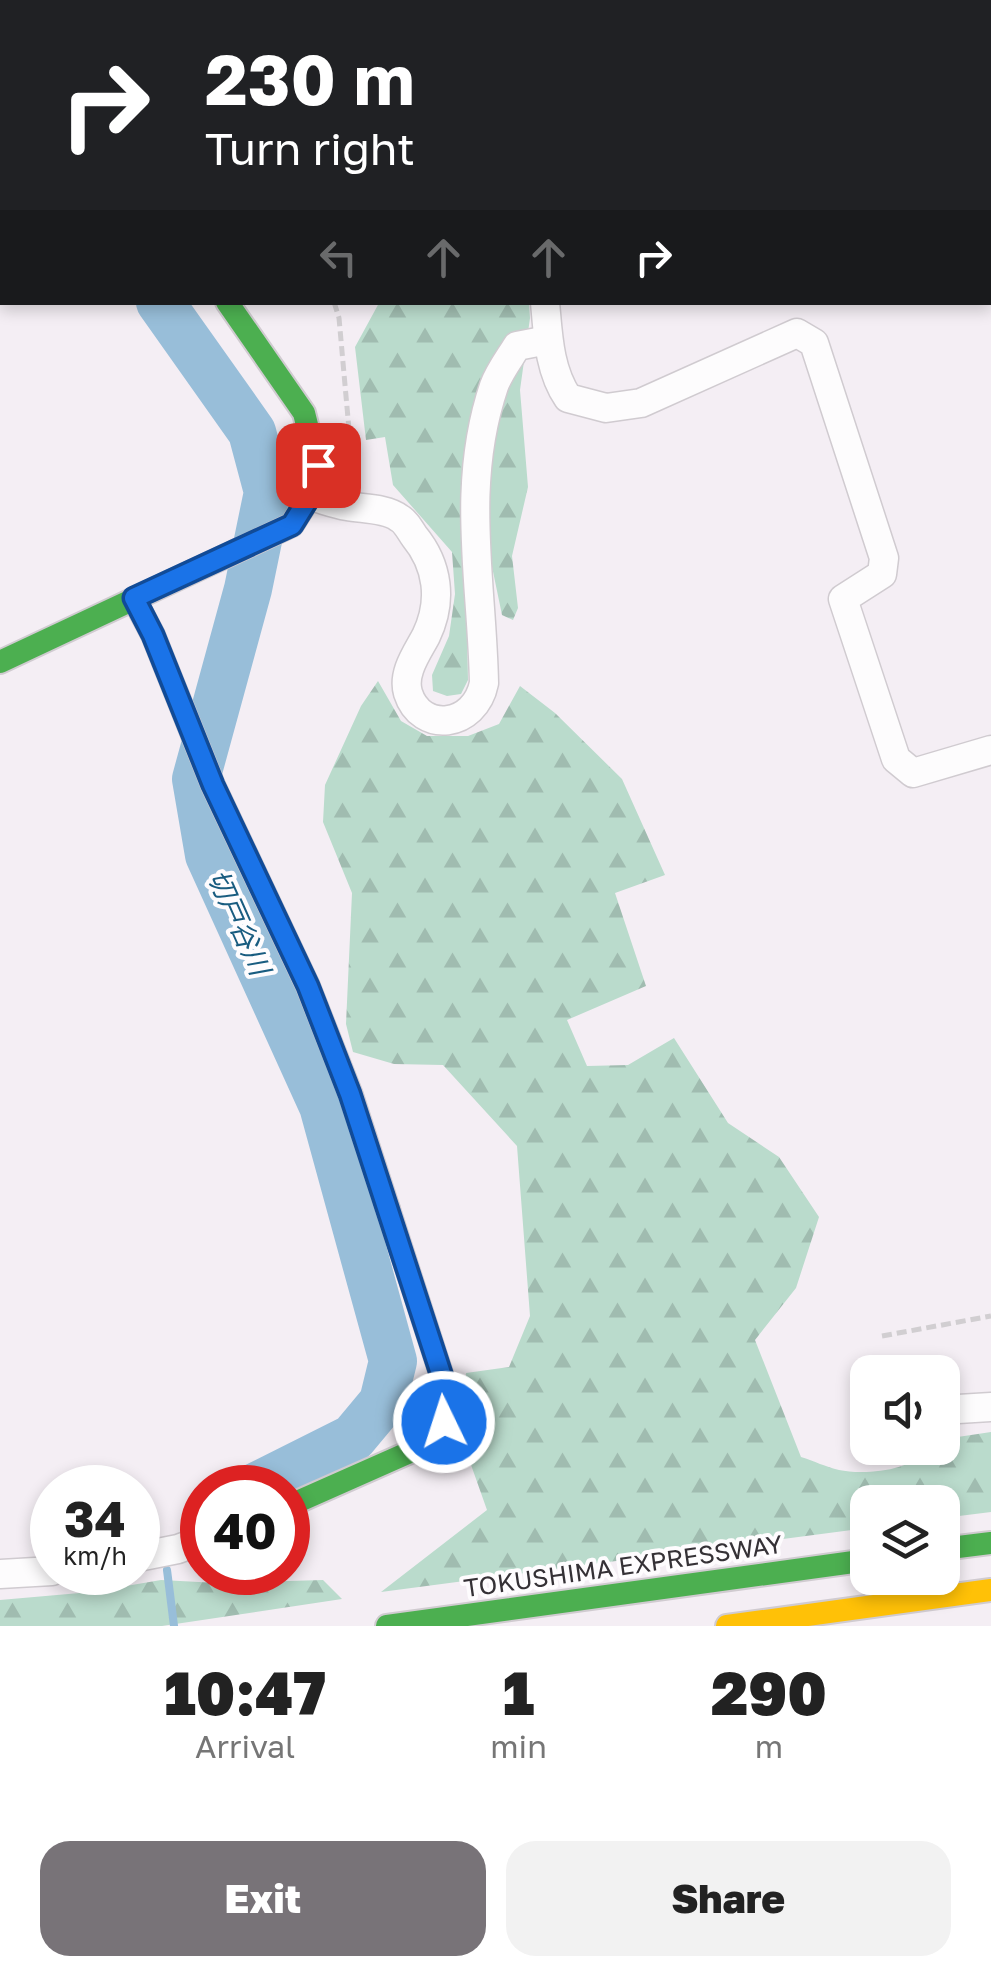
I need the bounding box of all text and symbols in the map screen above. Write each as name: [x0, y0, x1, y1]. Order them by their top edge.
text: 230 m: [205, 36, 415, 120]
icon: right: [40, 40, 170, 170]
text: Turn right: [205, 121, 415, 175]
icon: left: [311, 230, 366, 285]
icon: ahead: [416, 230, 471, 285]
icon: ahead: [521, 230, 576, 285]
icon: right: [626, 230, 681, 285]
pin: [276, 423, 361, 508]
icon: arrive: [291, 438, 346, 493]
water label: 切戸谷川: [202, 864, 279, 982]
map controls: [850, 1355, 960, 1595]
button: sound: [850, 1355, 960, 1465]
position arrow: [392, 1370, 496, 1474]
speed limit sign: 40: [180, 1465, 310, 1595]
button: layers: [850, 1485, 960, 1595]
text: 34: [64, 1488, 126, 1548]
street label: TOKUSHIMA EXPRESSWAY: [462, 1528, 784, 1603]
text: km/h: [63, 1540, 127, 1571]
text: 10:47: [164, 1656, 326, 1728]
text: 1: [503, 1656, 534, 1728]
text: 290: [711, 1656, 827, 1728]
text: Arrival: [195, 1727, 295, 1765]
text: min: [490, 1727, 547, 1765]
text: m: [755, 1727, 783, 1765]
button: Exit: [40, 1841, 486, 1956]
button: Share: [506, 1841, 951, 1956]

